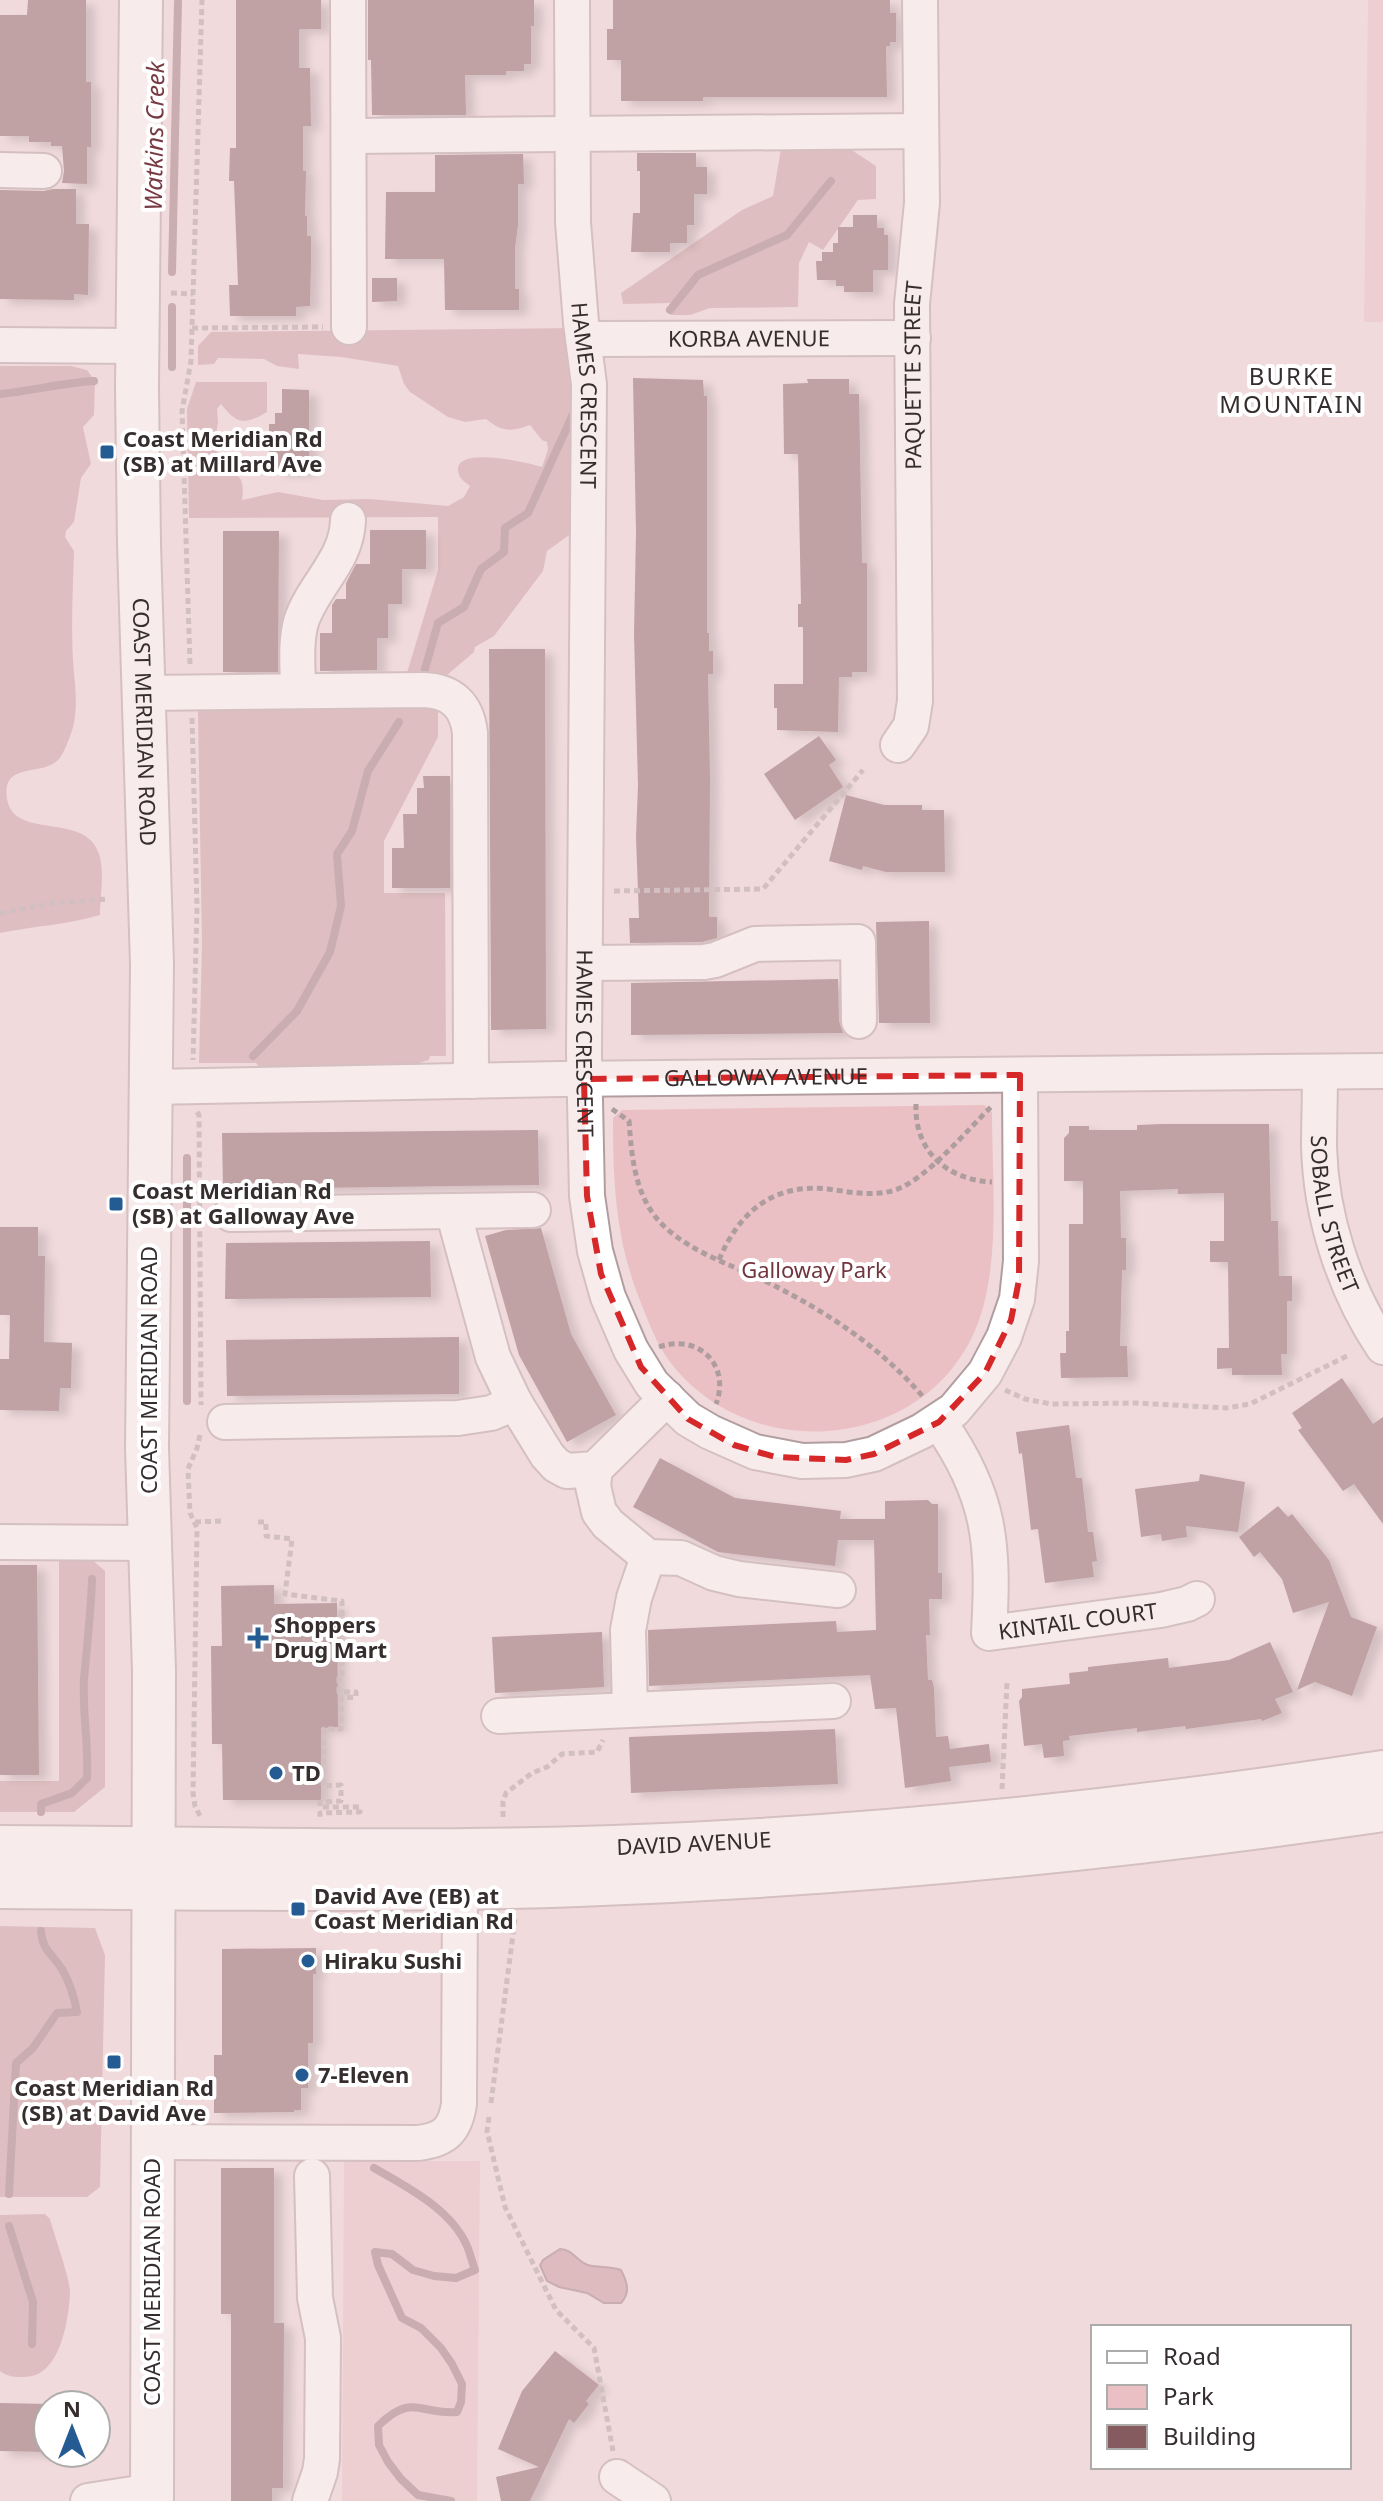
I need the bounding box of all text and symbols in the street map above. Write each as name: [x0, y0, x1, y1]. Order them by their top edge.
water label: Watkins Creek: [136, 60, 171, 211]
street label: PAQUETTE STREET: [896, 279, 928, 470]
street label: HAMES CRESCENT: [565, 301, 605, 489]
street label: KORBA AVENUE: [668, 322, 830, 353]
district label: BURKE MOUNTAIN: [1219, 359, 1365, 420]
place label: Coast Meridian Rd (SB) at Millard Ave: [123, 423, 323, 478]
marker: Coast Meridian Rd (SB) at Millard Ave: [98, 443, 116, 461]
street label: COAST MERIDIAN ROAD: [127, 597, 164, 846]
street label: HAMES CRESCENT: [570, 949, 602, 1137]
street label: GALLOWAY AVENUE: [664, 1060, 868, 1092]
street label: SOBALL STREET: [1305, 1135, 1367, 1297]
place label: Coast Meridian Rd (SB) at Galloway Ave: [132, 1175, 355, 1230]
marker: Coast Meridian Rd (SB) at Galloway Ave: [107, 1195, 125, 1213]
street label: COAST MERIDIAN ROAD: [133, 1246, 163, 1494]
park label: Galloway Park: [741, 1254, 887, 1284]
street label: KINTAIL COURT: [996, 1595, 1159, 1646]
place label: Shoppers Drug Mart: [274, 1609, 387, 1664]
marker: Shoppers Drug Mart: [249, 1629, 267, 1647]
place label: TD: [292, 1757, 321, 1787]
marker: TD: [267, 1764, 285, 1782]
street label: DAVID AVENUE: [616, 1823, 772, 1861]
place label: David Ave (EB) at Coast Meridian Rd: [314, 1880, 514, 1935]
marker: David Ave (EB) at Coast Meridian Rd: [289, 1900, 307, 1918]
place label: Hiraku Sushi: [324, 1945, 462, 1975]
marker: Hiraku Sushi: [299, 1952, 317, 1970]
marker: Coast Meridian Rd (SB) at David Ave: [105, 2053, 123, 2071]
place label: 7-Eleven: [318, 2059, 409, 2089]
marker: 7-Eleven: [293, 2066, 311, 2084]
place label: Coast Meridian Rd (SB) at David Ave: [14, 2072, 214, 2127]
street label: COAST MERIDIAN ROAD: [136, 2158, 166, 2406]
legend: [1091, 2325, 1351, 2469]
text: Road: [1163, 2339, 1221, 2372]
text: Park: [1163, 2379, 1214, 2412]
north arrow: [32, 2389, 112, 2469]
text: N: [63, 2393, 81, 2423]
text: Building: [1163, 2419, 1256, 2452]

